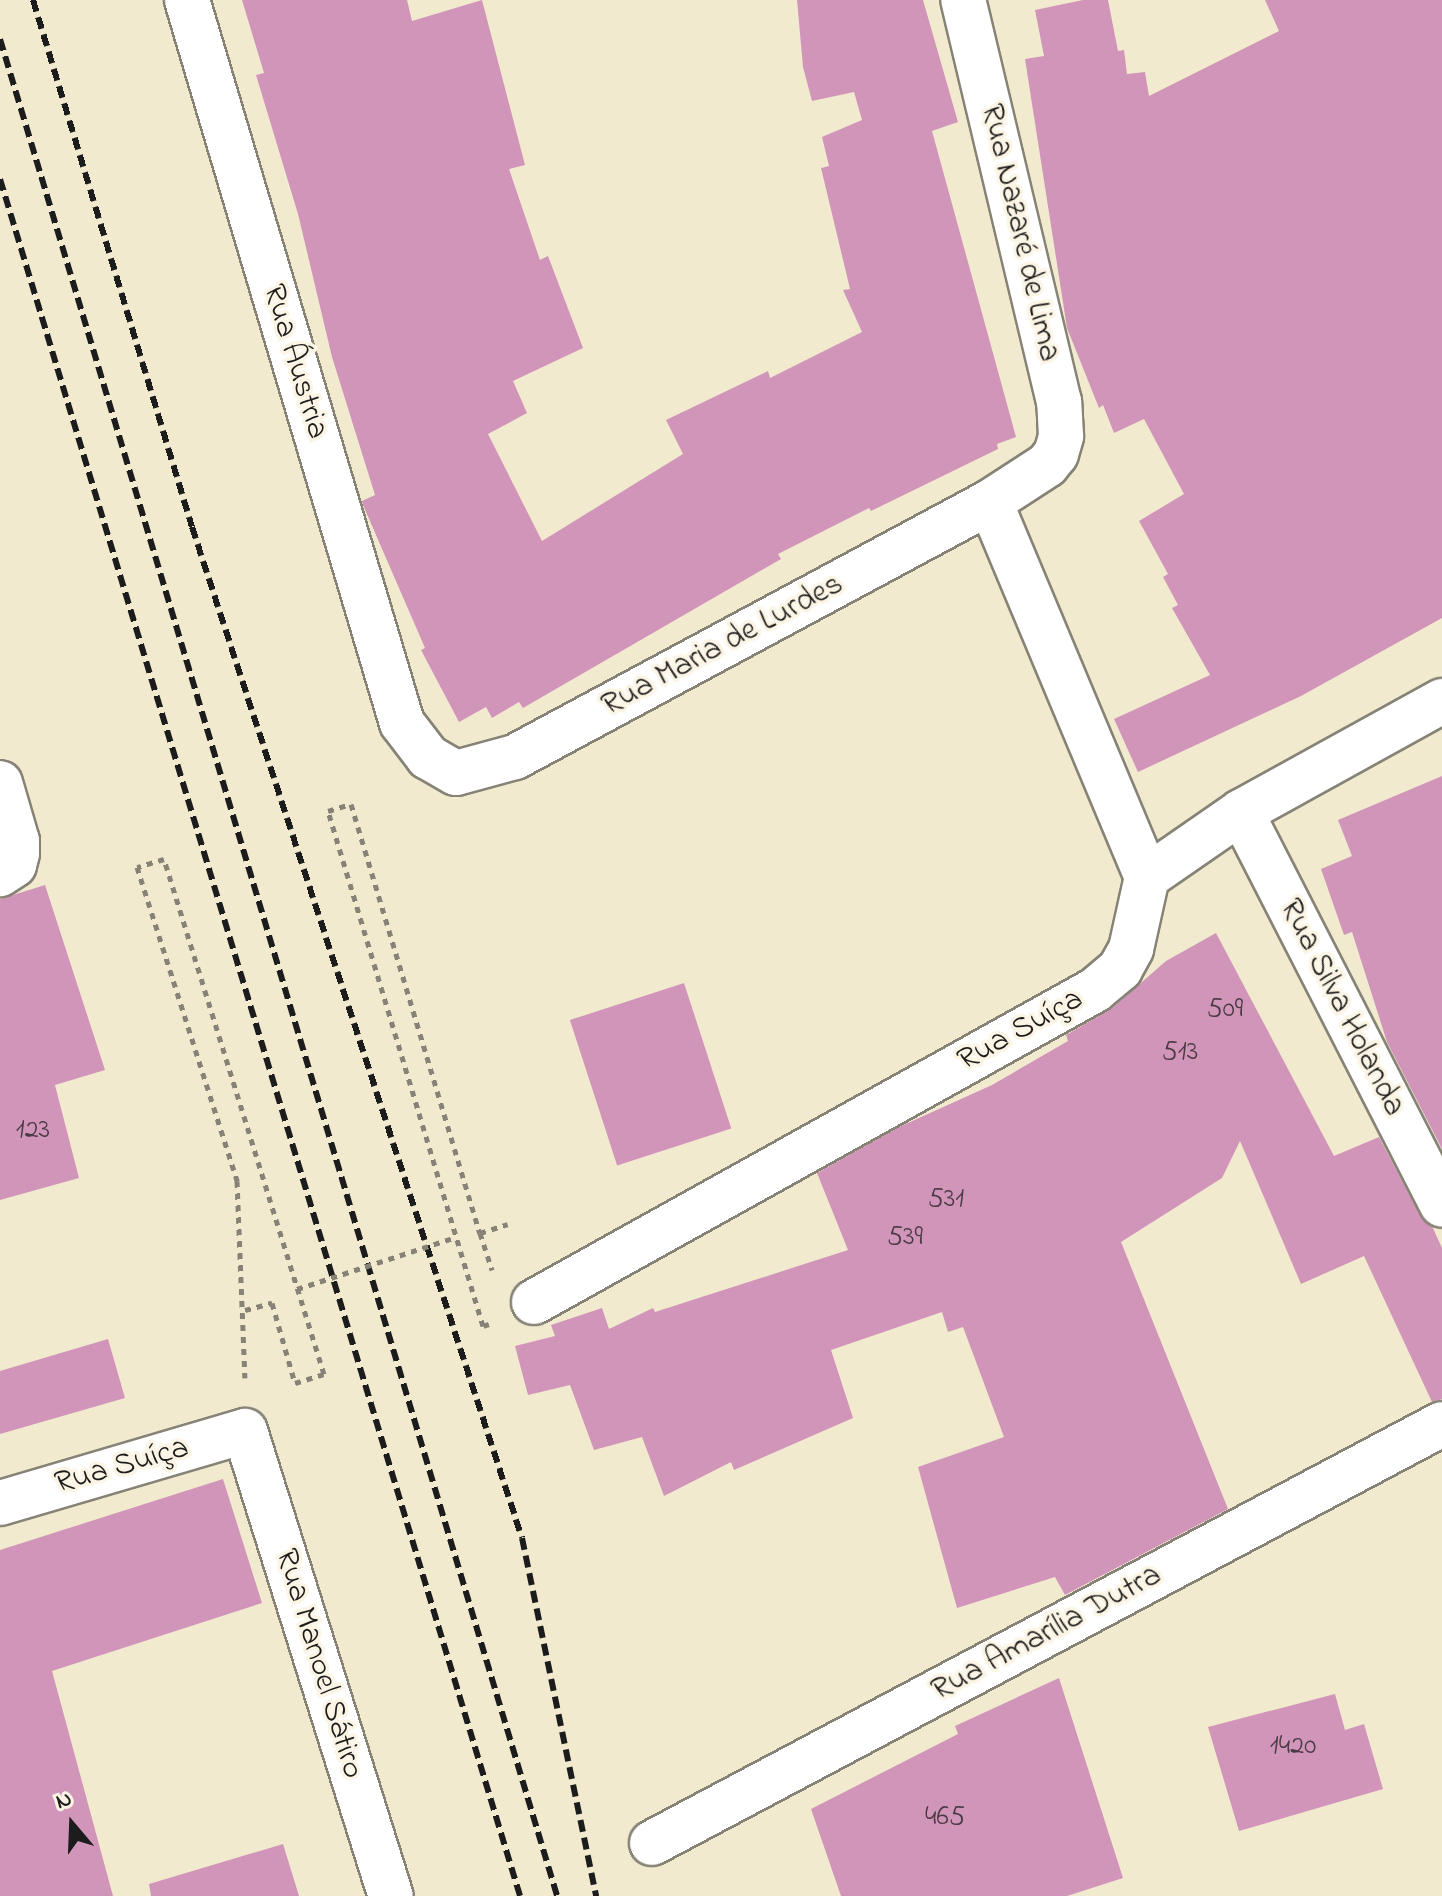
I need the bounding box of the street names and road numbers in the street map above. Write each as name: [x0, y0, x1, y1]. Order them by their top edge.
street label: Rua Nazaré de Lima: [971, 101, 1067, 365]
street label: Rua Áustria: [252, 280, 336, 444]
street label: Rua Maria de Lurdes: [596, 566, 850, 726]
street label: Rua Silva Holanda: [1270, 893, 1412, 1123]
street label: Rua Suíça: [952, 981, 1090, 1081]
street label: Rua Suíça: [51, 1430, 193, 1504]
street label: Rua Manoel Sátiro: [265, 1545, 371, 1783]
street label: Rua Amarília Dutra: [926, 1557, 1168, 1711]

